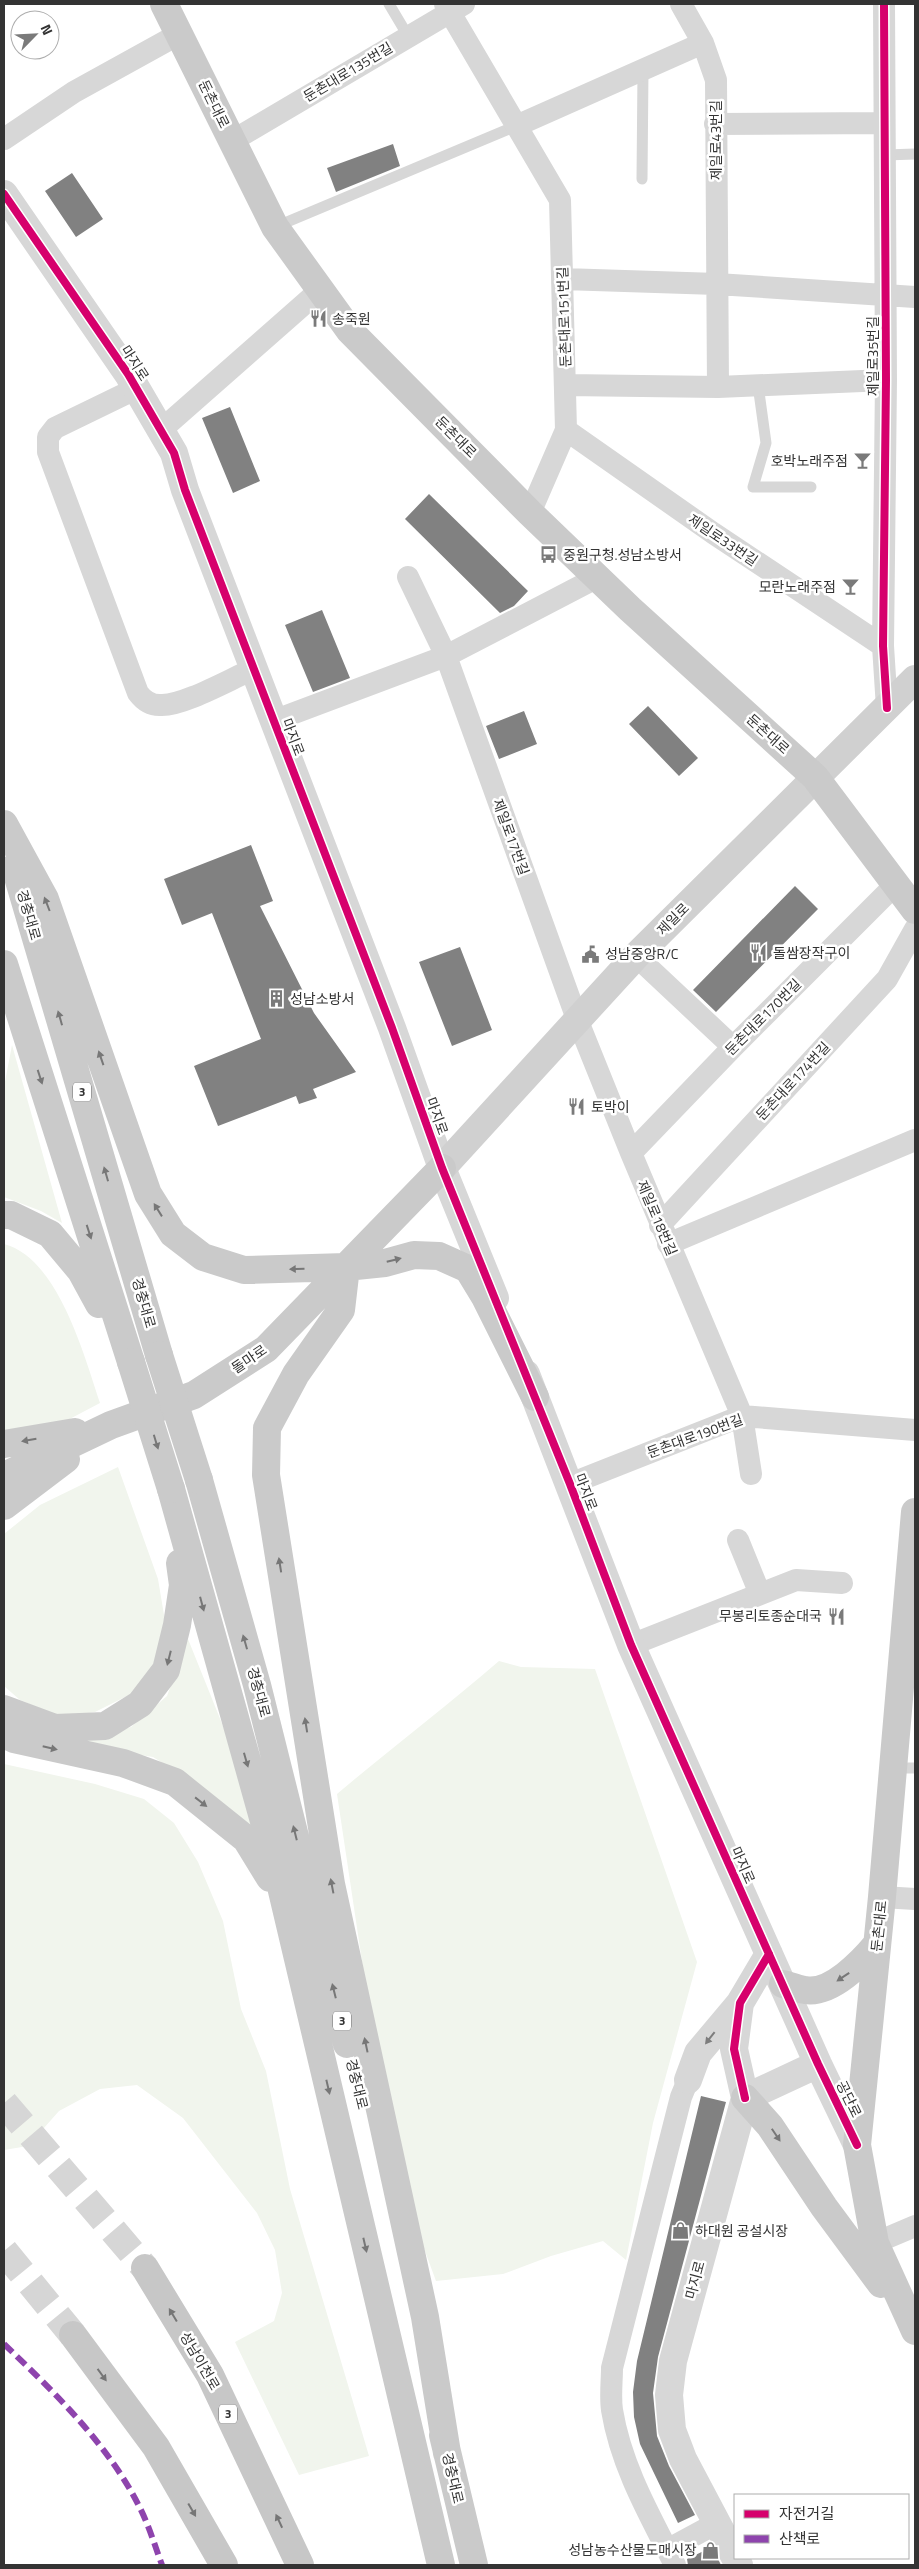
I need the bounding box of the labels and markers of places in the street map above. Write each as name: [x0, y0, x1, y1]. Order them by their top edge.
place label: 송죽원: [332, 308, 371, 329]
restaurant icon: 송죽원: [308, 309, 328, 329]
place label: 호박노래주점: [771, 450, 848, 471]
bar icon: 호박노래주점: [852, 451, 872, 471]
place label: 중원구청.성남소방서: [563, 544, 682, 565]
bus stop icon: 중원구청.성남소방서: [539, 545, 559, 565]
place label: 모란노래주점: [759, 576, 836, 597]
bar icon: 모란노래주점: [840, 577, 860, 597]
place label: 돌쌈장작구이: [773, 942, 850, 963]
place label: 성남중앙R/C: [605, 943, 679, 964]
restaurant icon: 돌쌈장작구이: [749, 943, 769, 963]
public building icon: 성남중앙R/C: [581, 944, 601, 964]
place label: 성남소방서: [290, 988, 354, 1009]
building icon: 성남소방서: [266, 989, 286, 1009]
place label: 토박이: [591, 1096, 630, 1117]
restaurant icon: 토박이: [567, 1097, 587, 1117]
place label: 무봉리토종순대국: [719, 1605, 822, 1626]
restaurant icon: 무봉리토종순대국: [826, 1606, 846, 1626]
place label: 하대원 공설시장: [695, 2220, 788, 2241]
shop icon: 하대원 공설시장: [671, 2221, 691, 2241]
place label: 성남농수산물도매시장: [568, 2539, 697, 2560]
shop icon: 성남농수산물도매시장: [701, 2540, 721, 2560]

